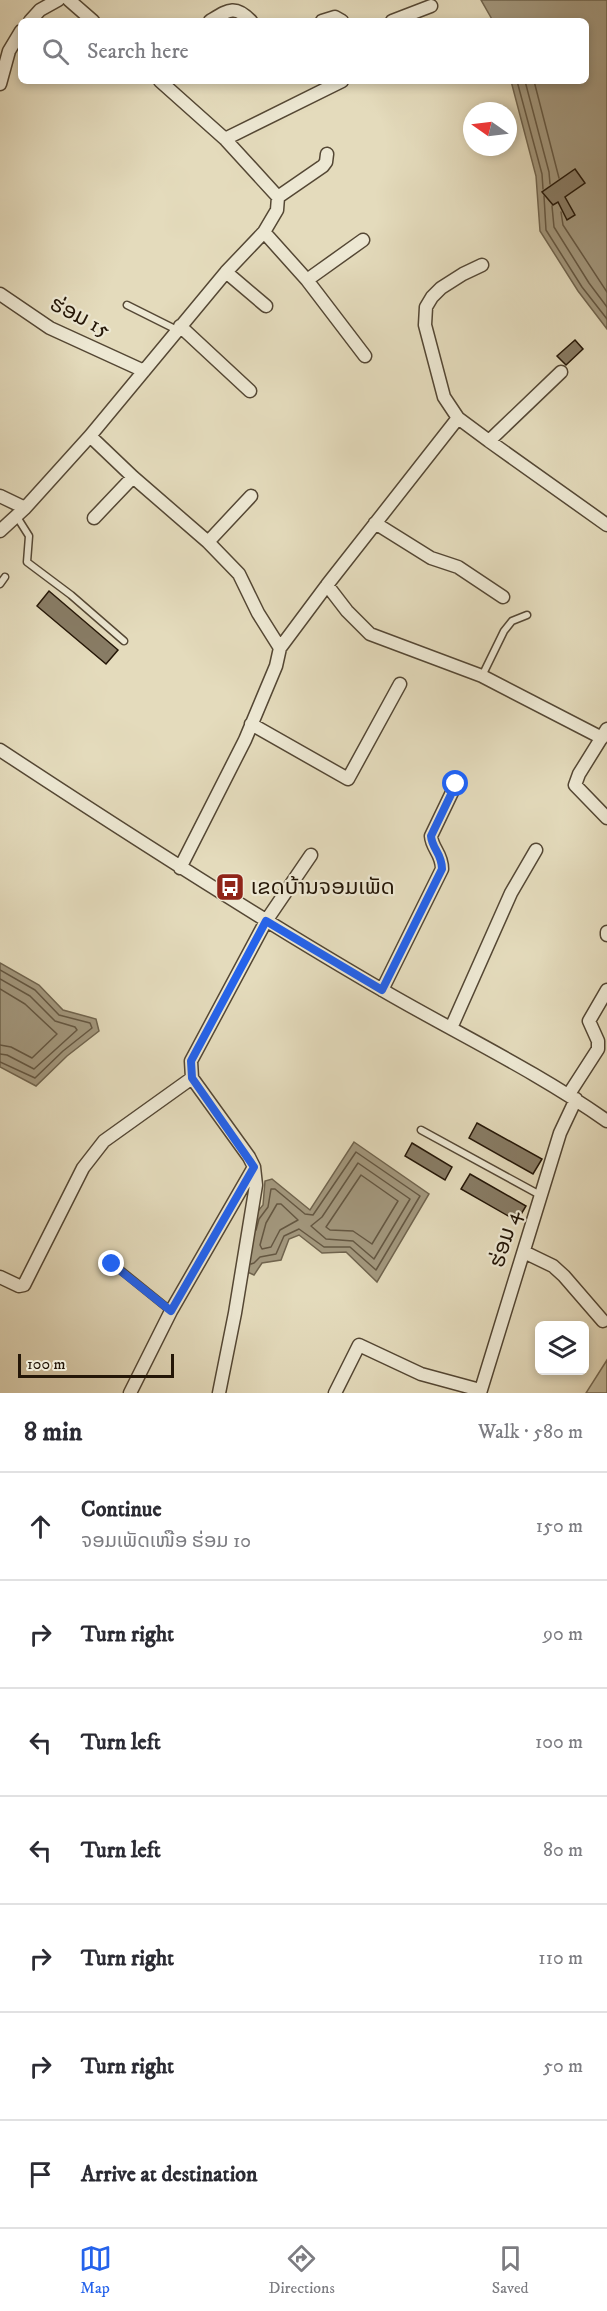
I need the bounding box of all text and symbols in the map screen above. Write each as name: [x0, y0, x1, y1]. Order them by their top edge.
search box: [18, 18, 589, 84]
icon: search: [39, 35, 72, 68]
text: Search here: [87, 38, 189, 65]
north arrow: [463, 102, 517, 156]
street label: ຮ່ອມ 15: [45, 290, 115, 344]
route start: [442, 770, 468, 796]
bus stop icon: ເຂດບ້ານຈອມເພັດ: [214, 871, 246, 903]
place label: ເຂດບ້ານຈອມເພັດ: [251, 874, 395, 901]
street label: ຮ່ອມ 4: [484, 1206, 527, 1271]
route end: [98, 1250, 124, 1276]
map controls: [535, 1321, 589, 1375]
button: layers: [535, 1321, 589, 1375]
scale bar: [18, 1351, 174, 1378]
text: 100 m: [27, 1354, 66, 1374]
text: 8 min: [24, 1416, 82, 1449]
text: Walk · 580 m: [478, 1420, 583, 1445]
text: Continue: [81, 1496, 162, 1523]
icon: ahead: [24, 1510, 57, 1543]
text: 150 m: [536, 1514, 583, 1539]
text: ຈອມເພັດເໜືອ ຮ່ອມ 10: [81, 1529, 251, 1554]
icon: right: [24, 1618, 57, 1651]
text: Turn right: [81, 1621, 174, 1648]
text: 90 m: [543, 1622, 583, 1647]
icon: left: [24, 1726, 57, 1759]
text: Turn left: [81, 1729, 161, 1756]
text: 100 m: [535, 1730, 583, 1755]
icon: left: [24, 1834, 57, 1867]
text: Turn left: [81, 1837, 161, 1864]
text: 80 m: [543, 1838, 583, 1863]
icon: right: [24, 1942, 57, 1975]
text: Turn right: [81, 1945, 174, 1972]
text: 110 m: [538, 1946, 583, 1971]
icon: right: [24, 2050, 57, 2083]
text: Turn right: [81, 2053, 174, 2080]
text: 50 m: [543, 2054, 583, 2079]
icon: arrive: [24, 2158, 57, 2191]
text: Arrive at destination: [81, 2161, 258, 2188]
tab: Map: [79, 2242, 112, 2298]
tab: Directions: [269, 2242, 335, 2298]
tab: Saved: [492, 2242, 529, 2298]

